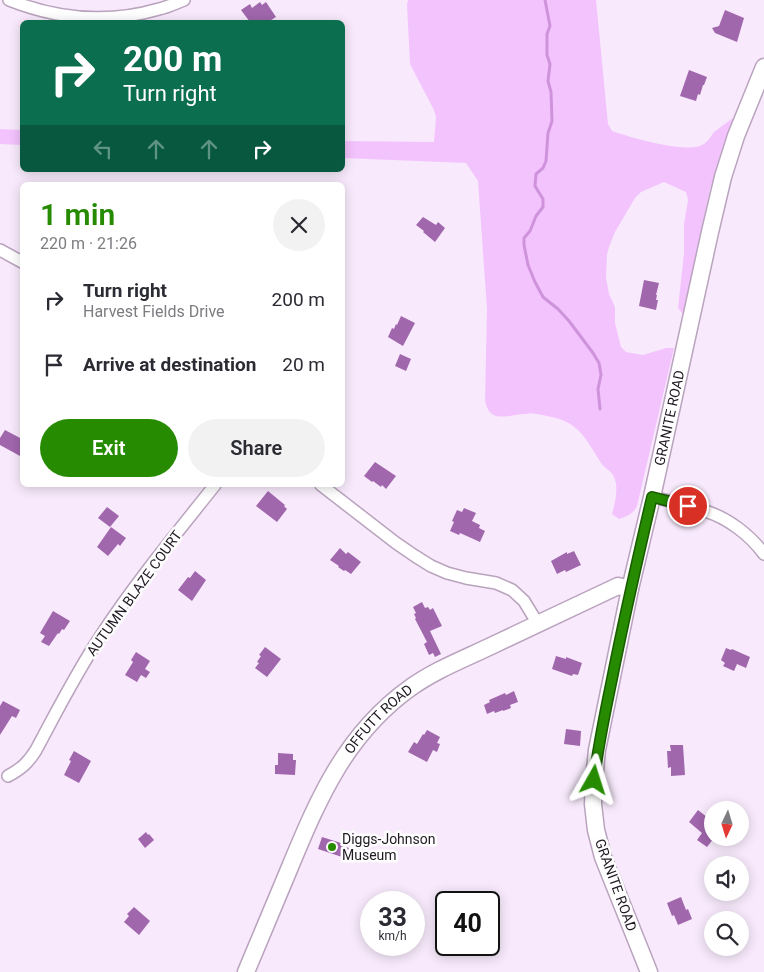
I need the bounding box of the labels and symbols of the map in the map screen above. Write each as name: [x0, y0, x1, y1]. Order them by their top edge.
street label: GRANITE ROAD: [651, 369, 688, 467]
pin: [667, 485, 709, 527]
street label: AUTUMN BLAZE COURT: [83, 527, 185, 659]
street label: OFFUTT ROAD: [341, 681, 415, 757]
position arrow: [567, 753, 619, 805]
north arrow: [704, 801, 749, 846]
place label: Diggs-Johnson Museum: [342, 831, 436, 863]
street label: GRANITE ROAD: [592, 837, 640, 933]
marker: Diggs-Johnson Museum: [326, 841, 338, 853]
speed limit sign: 40: [435, 891, 500, 956]

